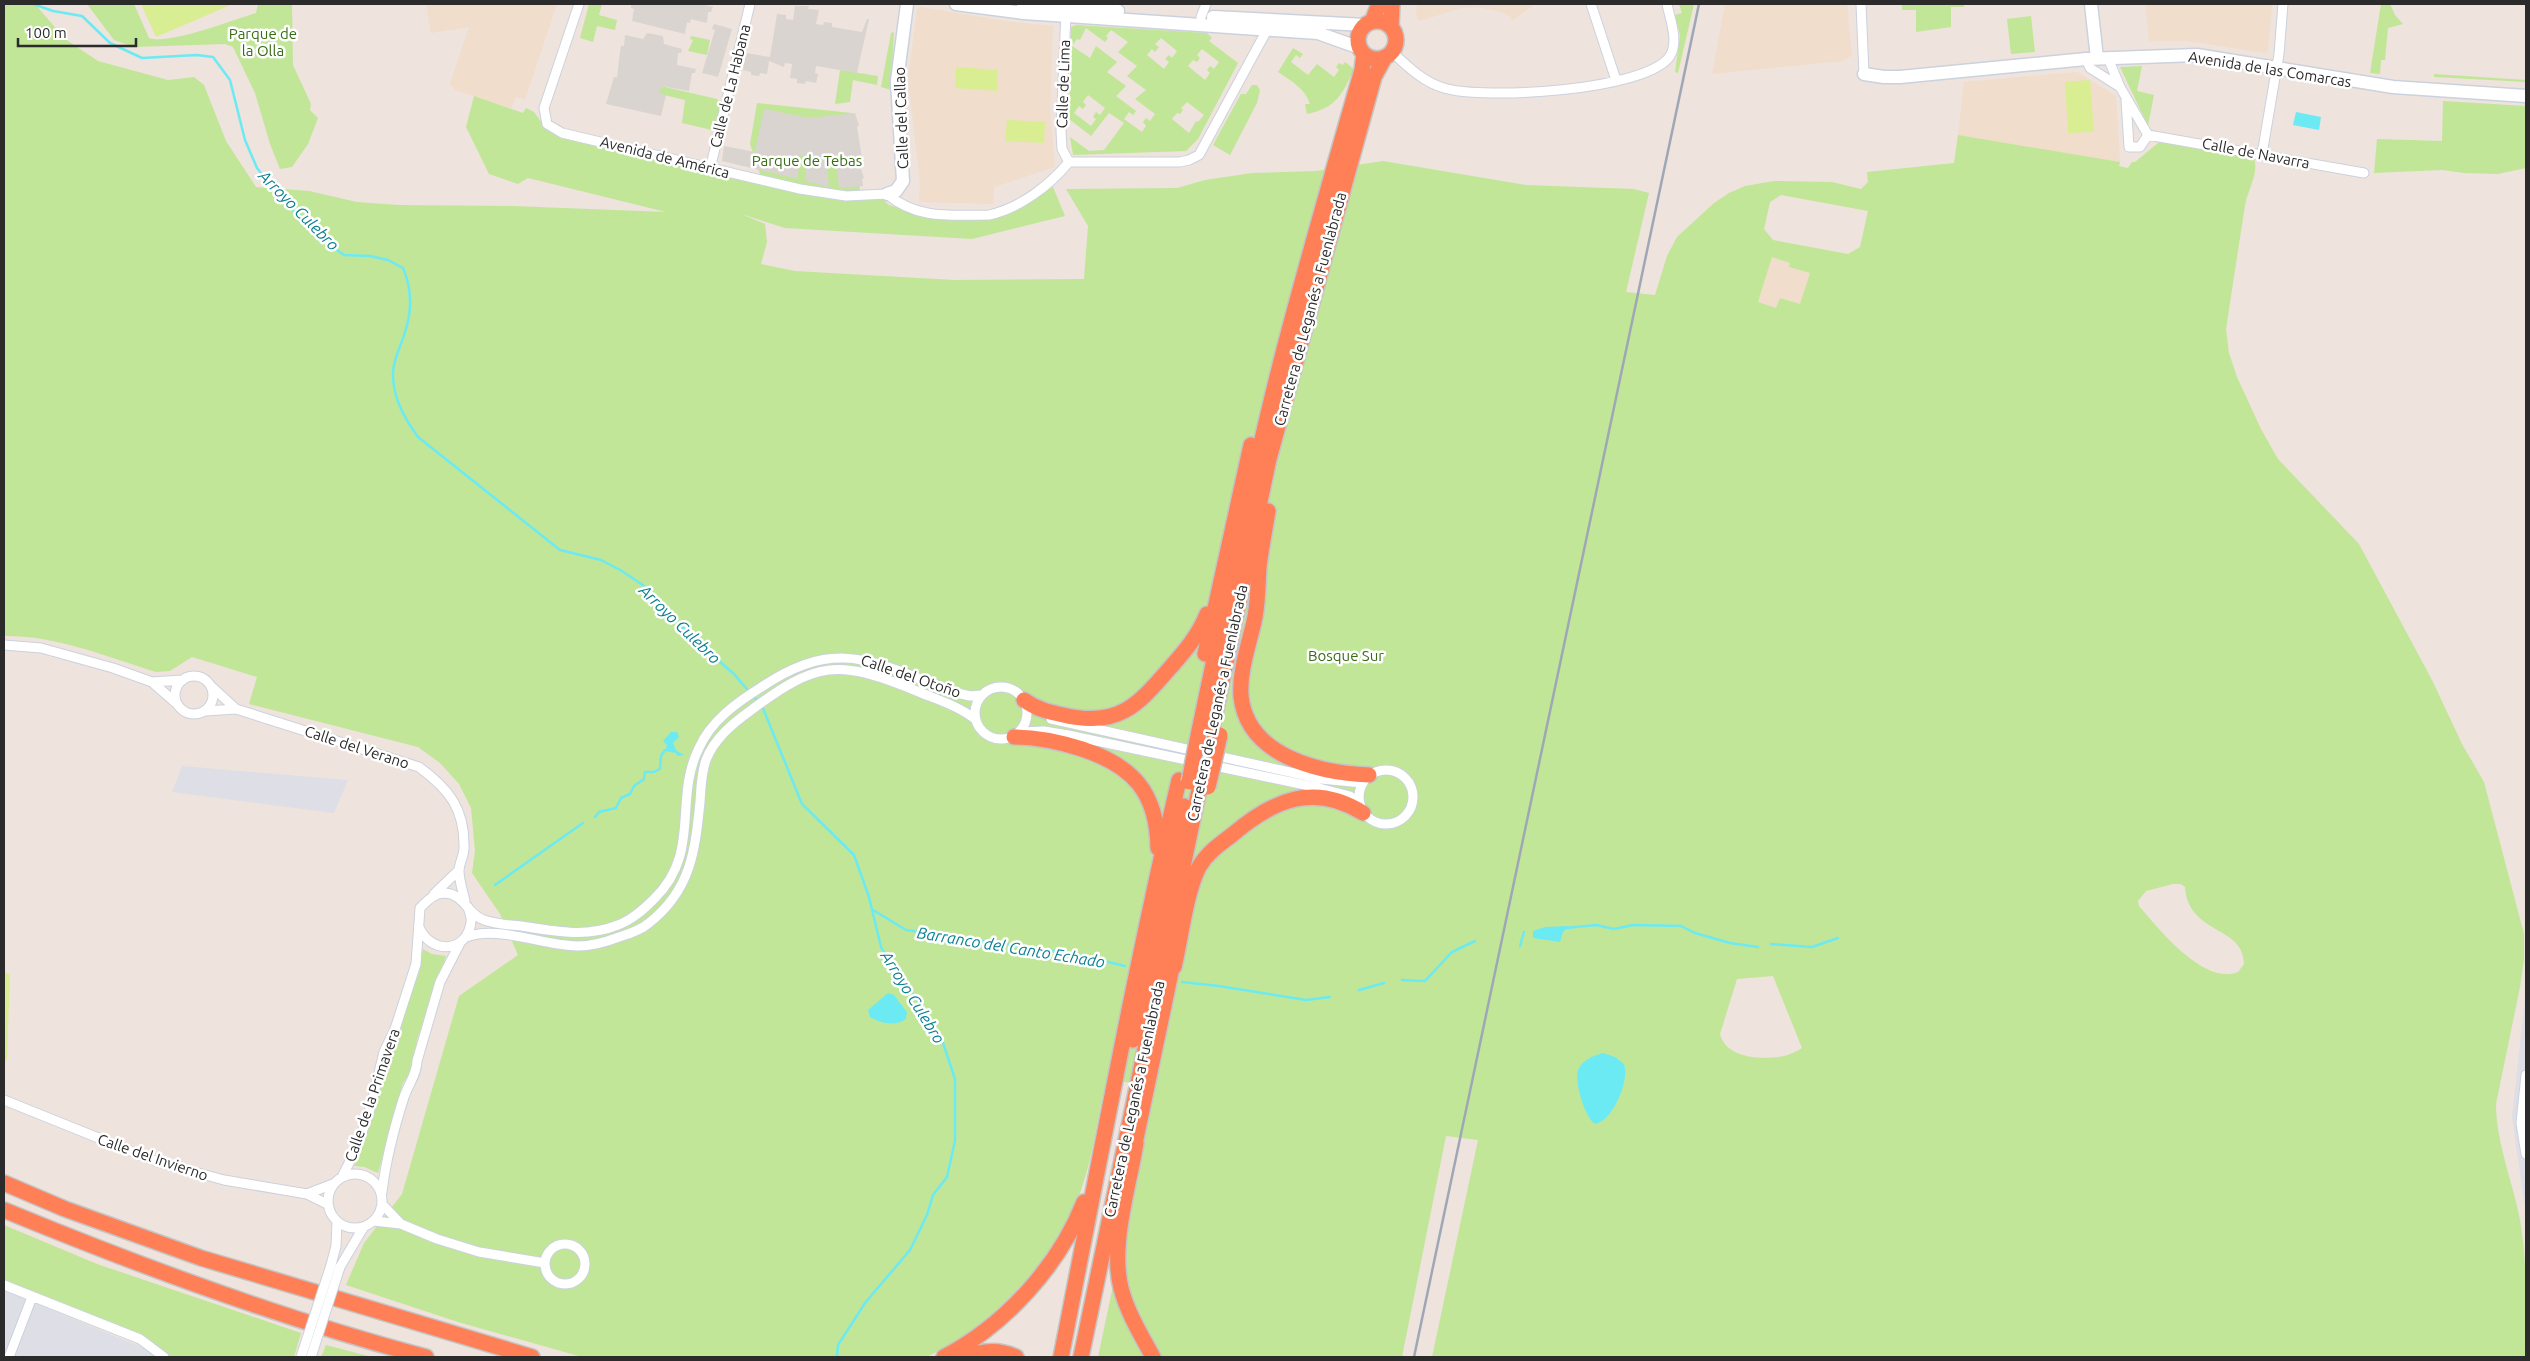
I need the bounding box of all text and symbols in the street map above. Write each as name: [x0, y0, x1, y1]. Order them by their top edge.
scale bar: [18, 15, 135, 47]
street label: Calle de La Habana: [706, 22, 754, 150]
text: 100 m: [25, 24, 67, 41]
park label: Parque de la Olla: [229, 25, 297, 59]
street label: Calle de Lima: [1053, 39, 1073, 129]
street label: Avenida de las Comarcas: [2187, 48, 2353, 90]
street label: Calle del Callao: [891, 67, 911, 169]
street label: Avenida de América: [599, 133, 731, 181]
street label: Calle de Navarra: [2201, 134, 2311, 172]
park label: Parque de Tebas: [752, 152, 862, 169]
water label: Arroyo Culebro: [255, 166, 343, 254]
street label: Carretera de Leganés a Fuenlabrada: [1271, 190, 1349, 428]
water label: Arroyo Culebro: [635, 580, 724, 667]
street label: Carretera de Leganés a Fuenlabrada: [1184, 583, 1250, 823]
park label: Bosque Sur: [1308, 647, 1384, 664]
street label: Calle del Otoño: [859, 651, 963, 701]
street label: Calle del Verano: [303, 722, 411, 772]
water label: Barranco del Canto Echado: [916, 923, 1107, 971]
water label: Arroyo Culebro: [877, 947, 949, 1047]
street label: Carretera de Leganés a Fuenlabrada: [1101, 979, 1167, 1219]
street label: Calle de la Primavera: [341, 1026, 403, 1164]
street label: Calle del Invierno: [96, 1130, 210, 1184]

